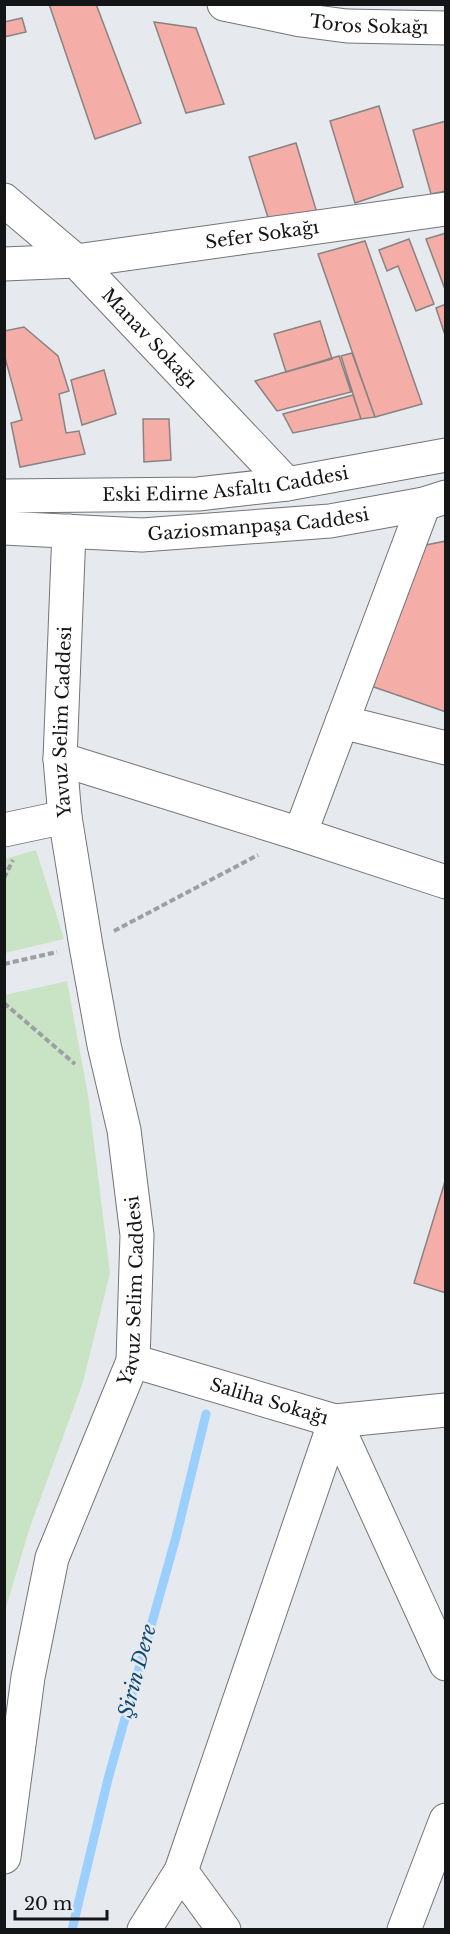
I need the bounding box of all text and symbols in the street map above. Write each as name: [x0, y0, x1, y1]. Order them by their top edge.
street label: Toros Sokağı: [308, 10, 429, 39]
street label: Sefer Sokağı: [204, 216, 320, 254]
street label: Manav Sokağı: [97, 284, 202, 393]
street label: Eski Edirne Asfaltı Caddesi: [102, 462, 350, 506]
street label: Gaziosmanpaşa Caddesi: [147, 503, 371, 546]
street label: Yavuz Selim Caddesi: [49, 626, 76, 819]
street label: Yavuz Selim Caddesi: [113, 1194, 148, 1390]
street label: Saliha Sokağı: [207, 1373, 331, 1429]
water label: Şirin Dere: [113, 1622, 161, 1720]
scale bar: [15, 1883, 106, 1921]
text: 20 m: [24, 1893, 72, 1915]

